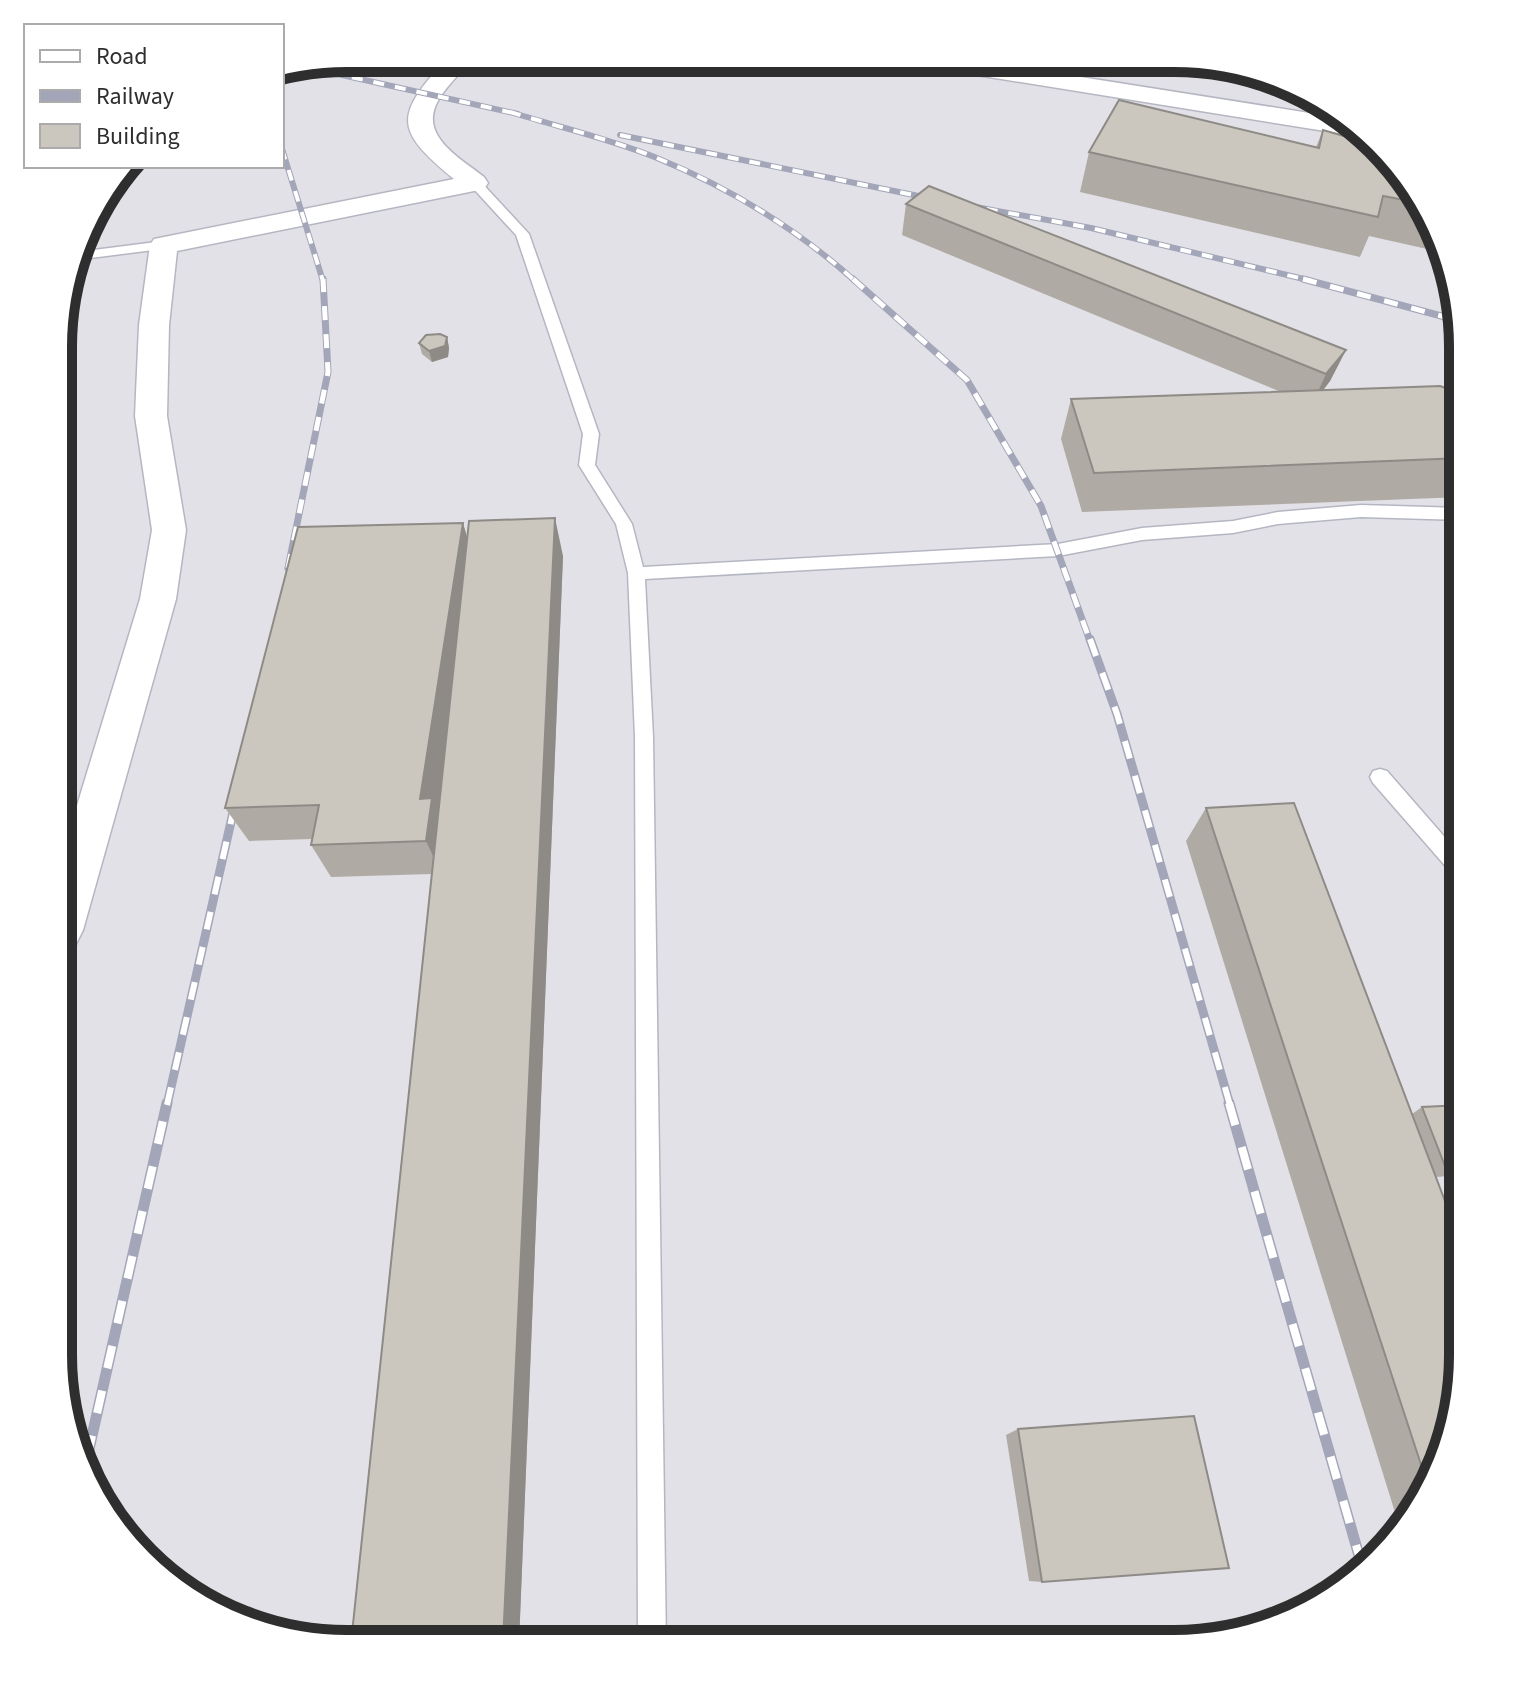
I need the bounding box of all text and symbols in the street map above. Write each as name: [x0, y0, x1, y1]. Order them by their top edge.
legend: [24, 24, 284, 168]
text: Road: [96, 39, 148, 74]
text: Railway: [96, 79, 174, 114]
text: Building: [96, 119, 180, 154]

